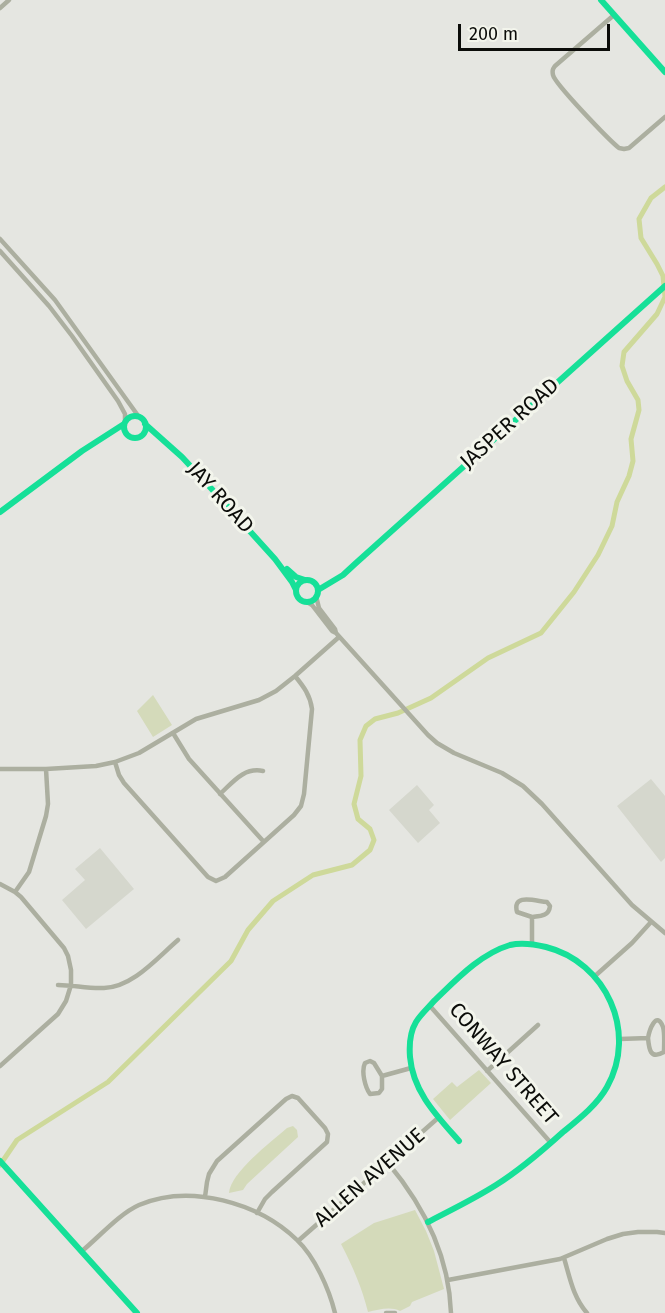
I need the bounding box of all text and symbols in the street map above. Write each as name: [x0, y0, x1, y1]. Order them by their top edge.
scale bar: [461, 12, 612, 50]
text: 200 m: [469, 23, 518, 45]
street label: JASPER ROAD: [455, 373, 565, 475]
street label: JAY ROAD: [182, 457, 258, 539]
street label: CONWAY STREET: [443, 998, 563, 1130]
street label: ALLEN AVENUE: [310, 1123, 430, 1233]

